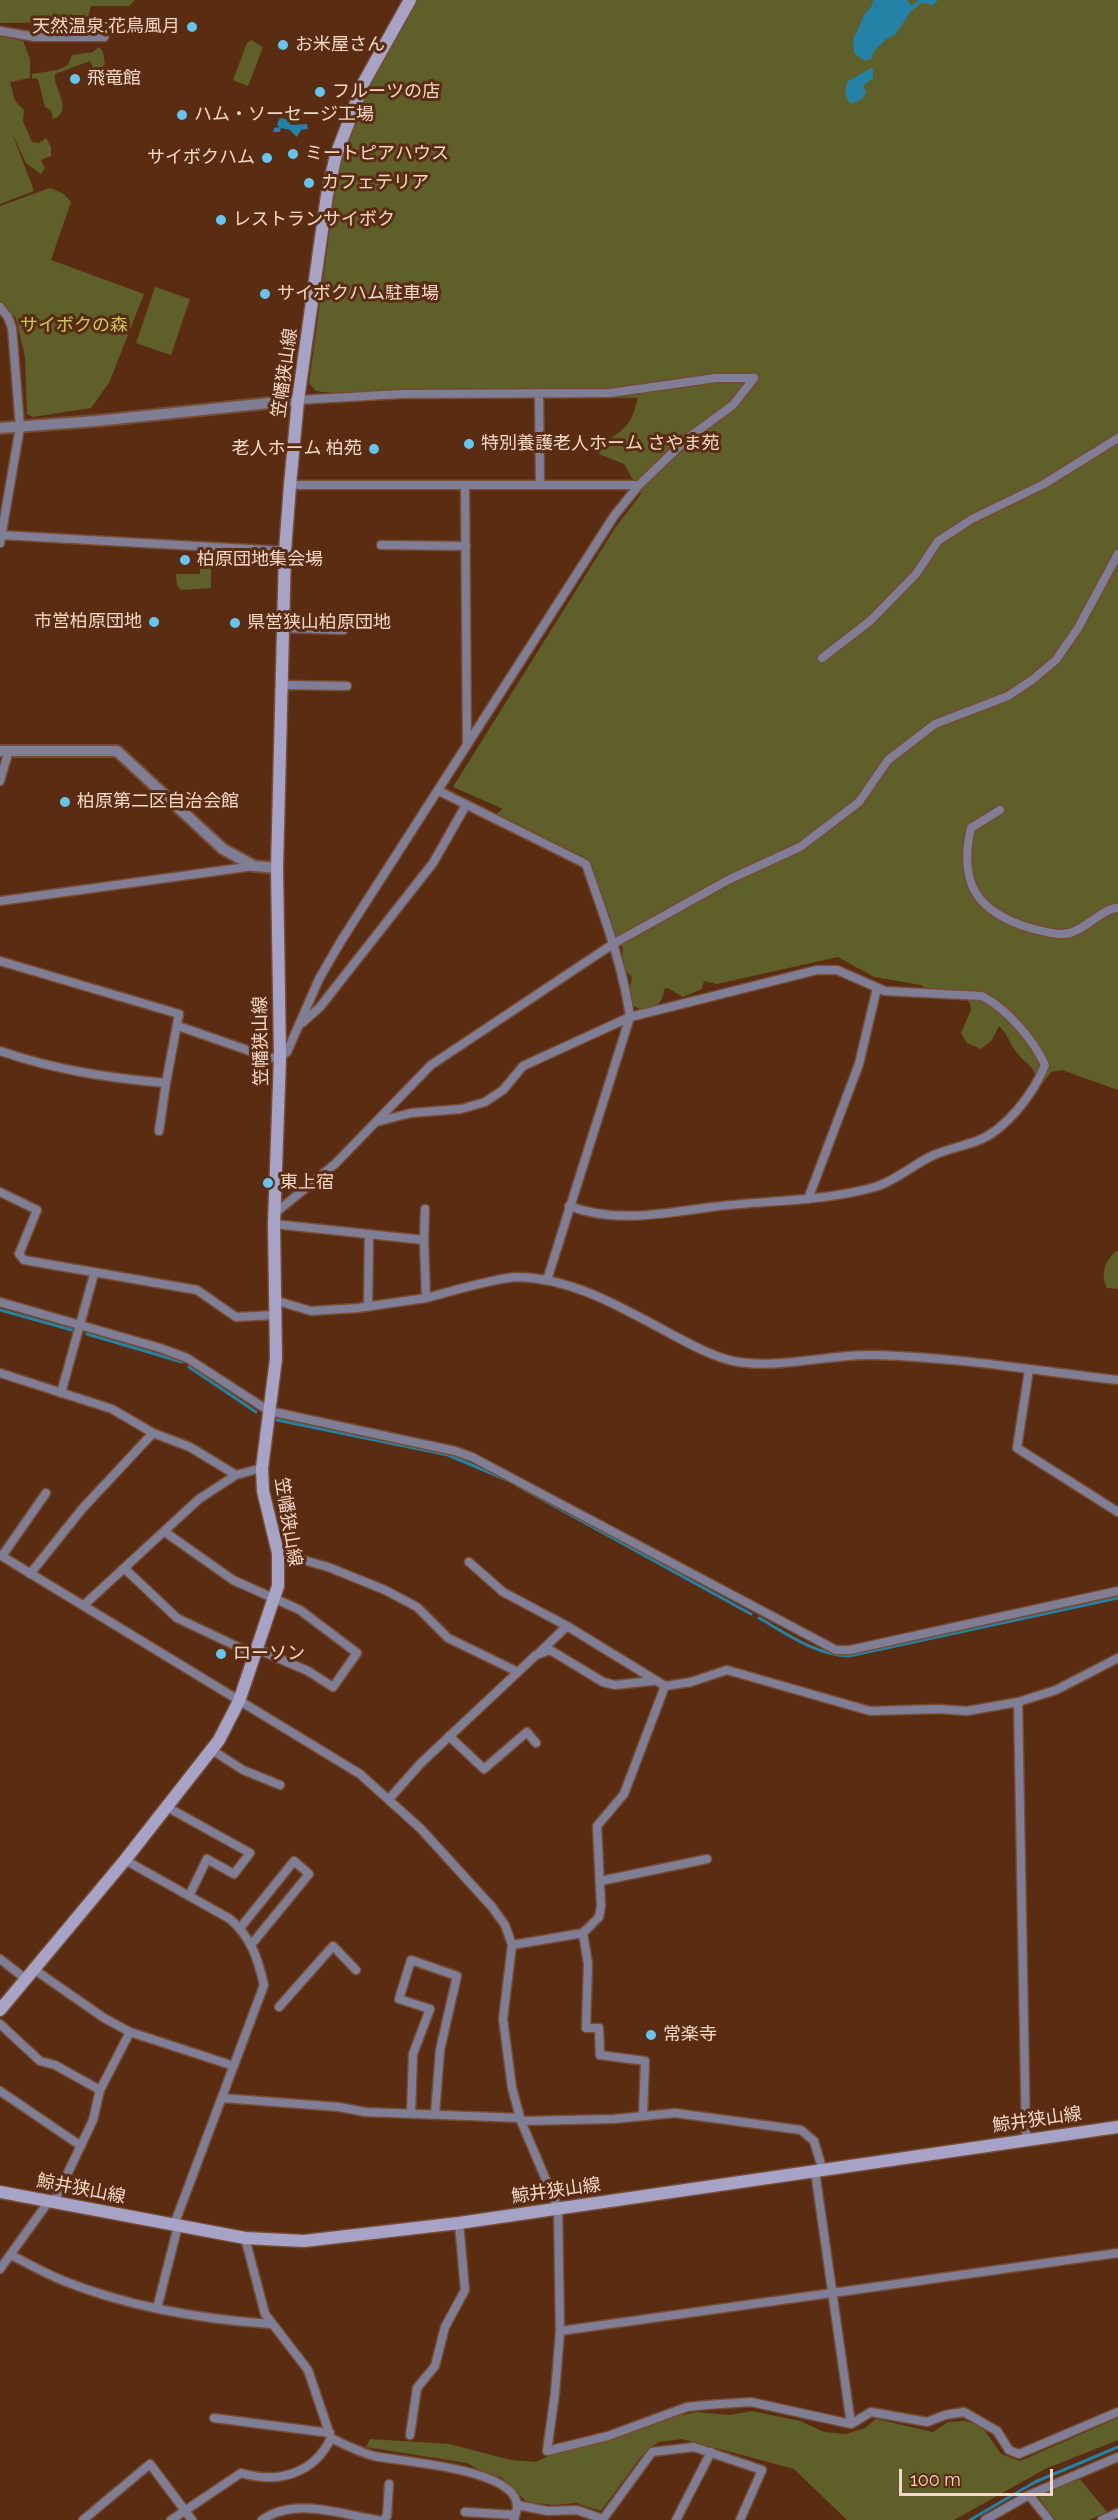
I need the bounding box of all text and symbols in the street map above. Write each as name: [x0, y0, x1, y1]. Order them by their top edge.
place label: 天然温泉;花鳥風月: [32, 16, 180, 38]
marker: 天然温泉;花鳥風月: [185, 20, 199, 34]
place label: お米屋さん: [295, 34, 385, 56]
marker: お米屋さん: [276, 38, 290, 52]
place label: 飛竜館: [87, 68, 141, 90]
marker: 飛竜館: [68, 72, 82, 86]
place label: フルーツの店: [332, 81, 440, 103]
marker: フルーツの店: [313, 85, 327, 99]
place label: ハム・ソーセージ工場: [194, 104, 374, 126]
marker: ハム・ソーセージ工場: [175, 108, 189, 122]
place label: ミートピアハウス: [305, 143, 449, 165]
place label: サイボクハム: [147, 147, 255, 169]
marker: ミートピアハウス: [286, 147, 300, 161]
marker: サイボクハム: [260, 151, 274, 165]
place label: カフェテリア: [321, 172, 429, 194]
marker: カフェテリア: [302, 176, 316, 190]
place label: レストランサイボク: [233, 209, 395, 231]
marker: レストランサイボク: [214, 213, 228, 227]
place label: サイボクハム駐車場: [277, 283, 439, 305]
marker: サイボクハム駐車場: [258, 287, 272, 301]
park label: サイボクの森: [20, 315, 128, 337]
street label: 笠幡狭山線: [268, 327, 302, 419]
place label: 特別養護老人ホーム さやま苑: [481, 433, 720, 455]
marker: 特別養護老人ホーム さやま苑: [462, 437, 476, 451]
place label: 老人ホーム 柏苑: [231, 438, 362, 460]
marker: 老人ホーム 柏苑: [367, 442, 381, 456]
place label: 柏原団地集会場: [197, 549, 323, 571]
marker: 柏原団地集会場: [178, 553, 192, 567]
place label: 市営柏原団地: [34, 611, 142, 633]
place label: 県営狭山柏原団地: [247, 612, 391, 634]
marker: 市営柏原団地: [147, 615, 161, 629]
marker: 県営狭山柏原団地: [228, 616, 242, 630]
place label: 柏原第二区自治会館: [77, 791, 239, 813]
marker: 柏原第二区自治会館: [58, 795, 72, 809]
street label: 笠幡狭山線: [249, 996, 273, 1086]
place label: 東上宿: [280, 1172, 334, 1194]
marker: 東上宿: [261, 1176, 275, 1190]
street label: 笠幡狭山線: [270, 1476, 306, 1568]
place label: ローソン: [233, 1643, 305, 1665]
marker: ローソン: [214, 1647, 228, 1661]
place label: 常楽寺: [663, 2024, 717, 2046]
marker: 常楽寺: [644, 2028, 658, 2042]
street label: 鯨井狭山線: [991, 2103, 1083, 2137]
street label: 鯨井狭山線: [35, 2170, 127, 2208]
street label: 鯨井狭山線: [510, 2174, 602, 2208]
scale bar: [902, 2457, 1056, 2495]
text: 100 m: [910, 2469, 961, 2490]

